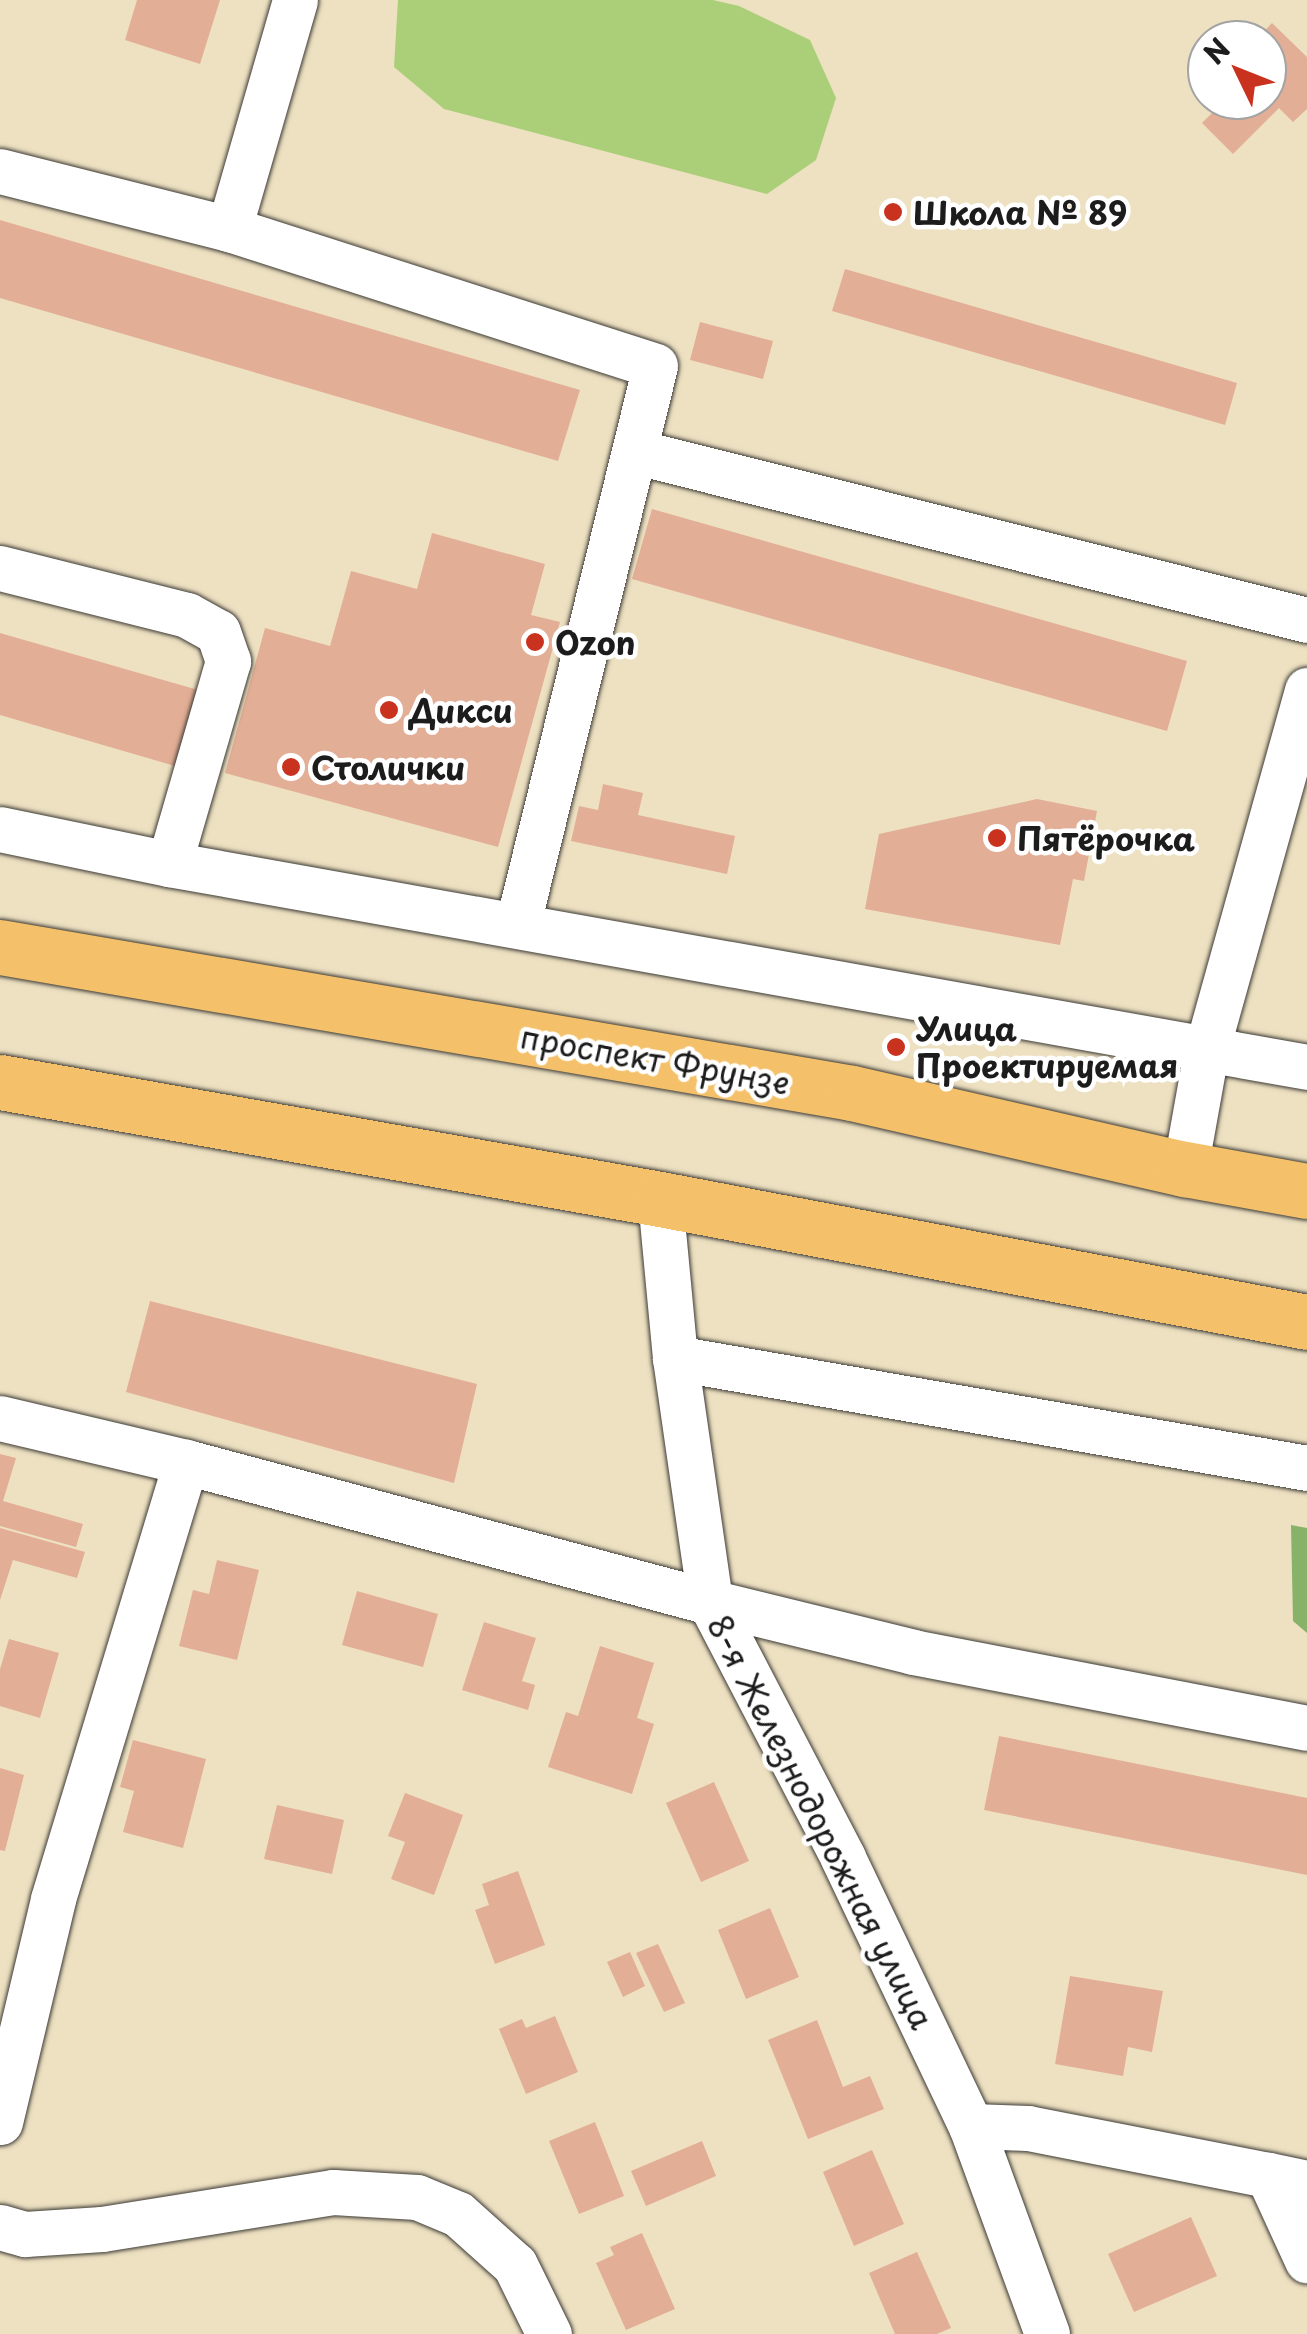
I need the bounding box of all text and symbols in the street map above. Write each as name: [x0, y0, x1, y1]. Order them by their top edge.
north arrow: [1187, 20, 1287, 120]
text: N: [1193, 28, 1239, 73]
place label: Школа № 89: [913, 193, 1128, 231]
marker: Школа № 89: [882, 201, 904, 223]
place label: Ozon: [555, 623, 635, 661]
marker: Ozon: [524, 631, 546, 653]
place label: Дикси: [409, 691, 513, 729]
marker: Дикси: [378, 699, 400, 721]
place label: Столички: [311, 748, 465, 786]
marker: Столички: [280, 756, 302, 778]
place label: Пятёрочка: [1017, 819, 1195, 857]
marker: Пятёрочка: [986, 827, 1008, 849]
place label: Улица Проектируемая: [916, 1010, 1178, 1085]
street label: проспект Фрунзе: [517, 1016, 793, 1102]
marker: Улица Проектируемая: [885, 1036, 907, 1058]
street label: 8-я Железнодорожная улица: [700, 1608, 942, 2036]

